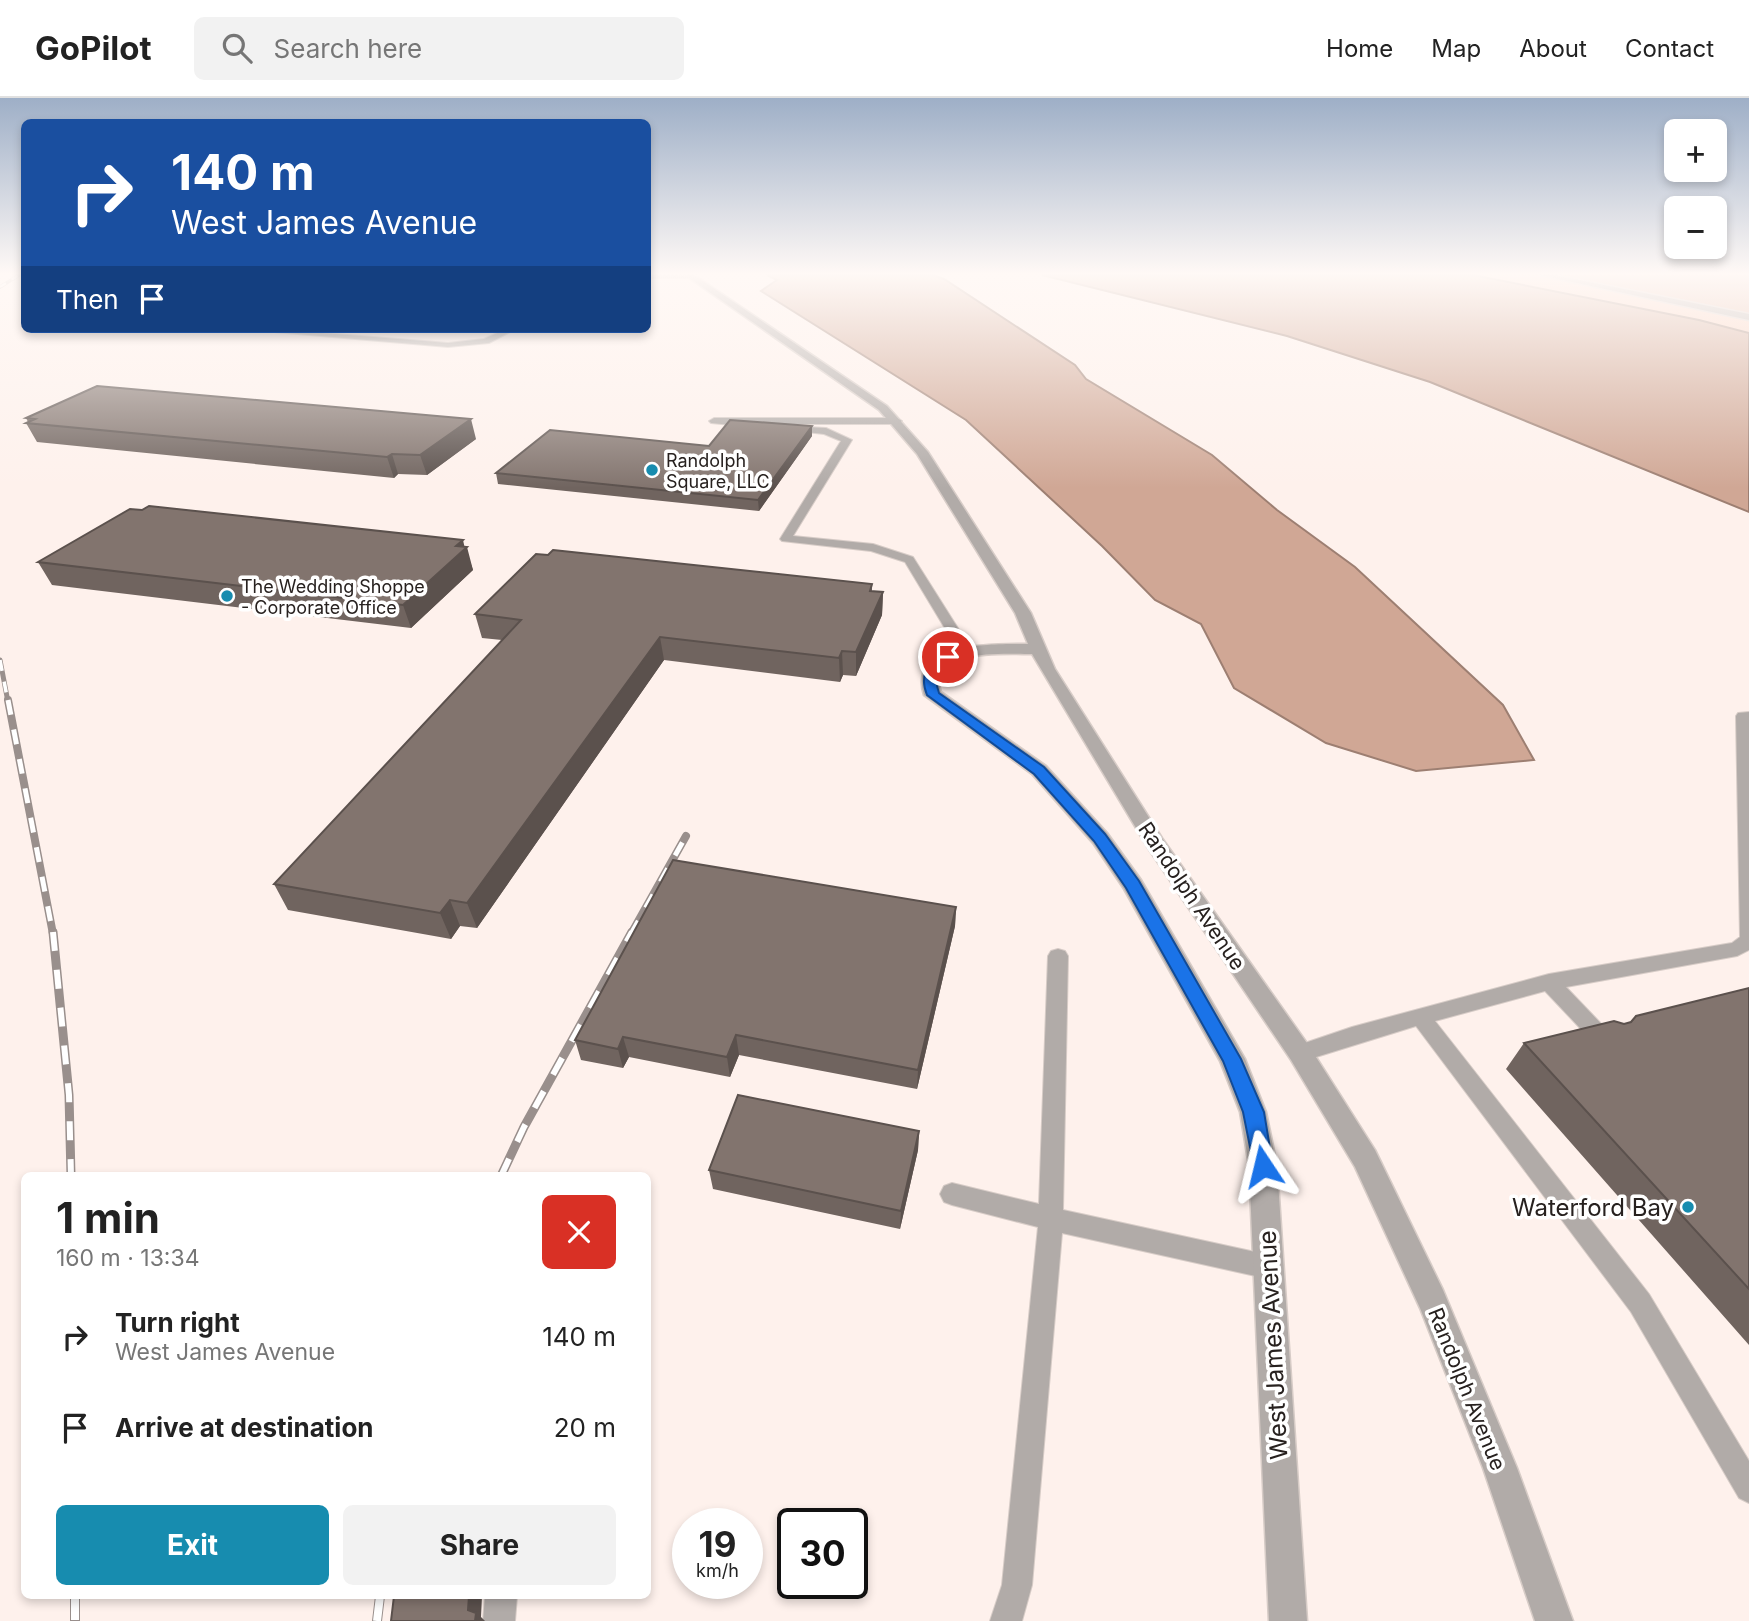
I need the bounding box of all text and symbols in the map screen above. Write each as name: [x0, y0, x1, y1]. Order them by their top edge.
search box: [194, 17, 684, 80]
text: GoPilot: [35, 28, 152, 68]
icon: search: [218, 29, 256, 67]
text: Search here: [274, 33, 422, 64]
text: Home: [1326, 34, 1393, 63]
text: Map: [1431, 34, 1481, 63]
text: About: [1519, 34, 1587, 63]
text: Contact: [1625, 34, 1714, 63]
map controls: [1664, 119, 1727, 259]
button: +: [1664, 119, 1727, 182]
text: 140 m: [171, 143, 315, 202]
icon: right: [56, 147, 147, 238]
button: −: [1664, 196, 1727, 259]
text: West James Avenue: [171, 203, 477, 242]
icon: arrive: [133, 280, 171, 318]
text: Then: [56, 284, 119, 315]
place label: Randolph Square, LLC: [666, 450, 770, 492]
marker: Randolph Square, LLC: [644, 462, 660, 478]
place label: The Wedding Shoppe - Corporate Office: [241, 576, 425, 618]
marker: The Wedding Shoppe - Corporate Office: [219, 588, 235, 604]
pin: [918, 627, 978, 687]
icon: arrive: [929, 638, 967, 676]
street label: Randolph Avenue: [1133, 817, 1251, 975]
position arrow: [1226, 1129, 1300, 1203]
text: 1 min: [56, 1192, 160, 1243]
place label: Waterford Bay: [1512, 1193, 1674, 1222]
button: close: [542, 1195, 616, 1269]
marker: Waterford Bay: [1680, 1199, 1696, 1215]
street label: West James Avenue: [1253, 1230, 1293, 1460]
text: 160 m · 13:34: [56, 1244, 200, 1272]
street label: Randolph Avenue: [1423, 1304, 1511, 1474]
text: Turn right: [115, 1307, 240, 1338]
icon: right: [56, 1318, 94, 1356]
text: 140 m: [542, 1321, 616, 1352]
text: West James Avenue: [115, 1338, 335, 1366]
icon: arrive: [56, 1409, 94, 1447]
text: Arrive at destination: [115, 1412, 374, 1443]
text: 20 m: [554, 1412, 616, 1443]
button: Exit: [56, 1505, 329, 1585]
button: Share: [343, 1505, 616, 1585]
speed limit sign: 30: [777, 1508, 868, 1599]
text: 19: [699, 1523, 736, 1565]
text: km/h: [696, 1560, 739, 1581]

